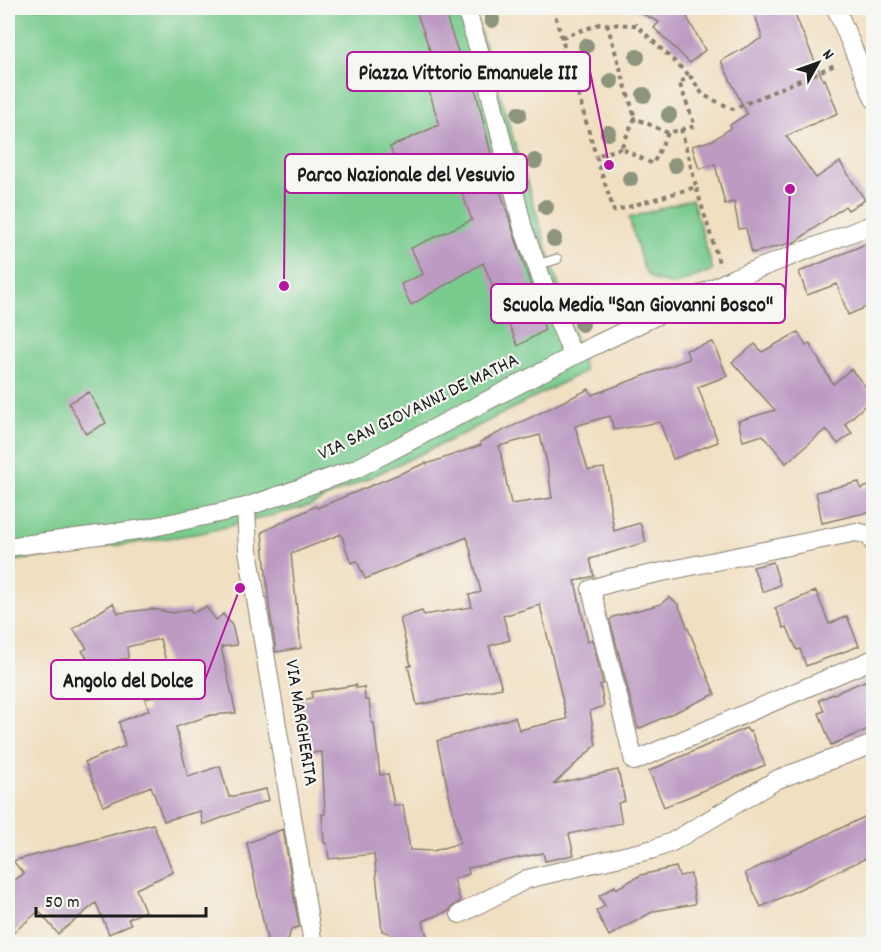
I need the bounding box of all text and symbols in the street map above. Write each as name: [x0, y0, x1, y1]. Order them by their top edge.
north arrow: [788, 33, 848, 93]
text: N: [816, 45, 839, 65]
callout: Piazza Vittorio Emanuele III: [347, 52, 590, 91]
text: Piazza Vittorio Emanuele III: [359, 60, 578, 90]
callout: Parco Nazionale del Vesuvio: [285, 154, 527, 193]
text: Parco Nazionale del Vesuvio: [297, 162, 515, 192]
callout: Scuola Media "San Giovanni Bosco": [491, 284, 785, 323]
text: Scuola Media "San Giovanni Bosco": [503, 292, 773, 322]
street label: VIA SAN GIOVANNI DE MATHA: [314, 347, 524, 469]
street label: VIA MARGHERITA: [276, 658, 324, 788]
callout: Angolo del Dolce: [51, 660, 205, 699]
text: Angolo del Dolce: [63, 668, 193, 698]
scale bar: [36, 880, 206, 918]
text: 50 m: [45, 891, 80, 916]

